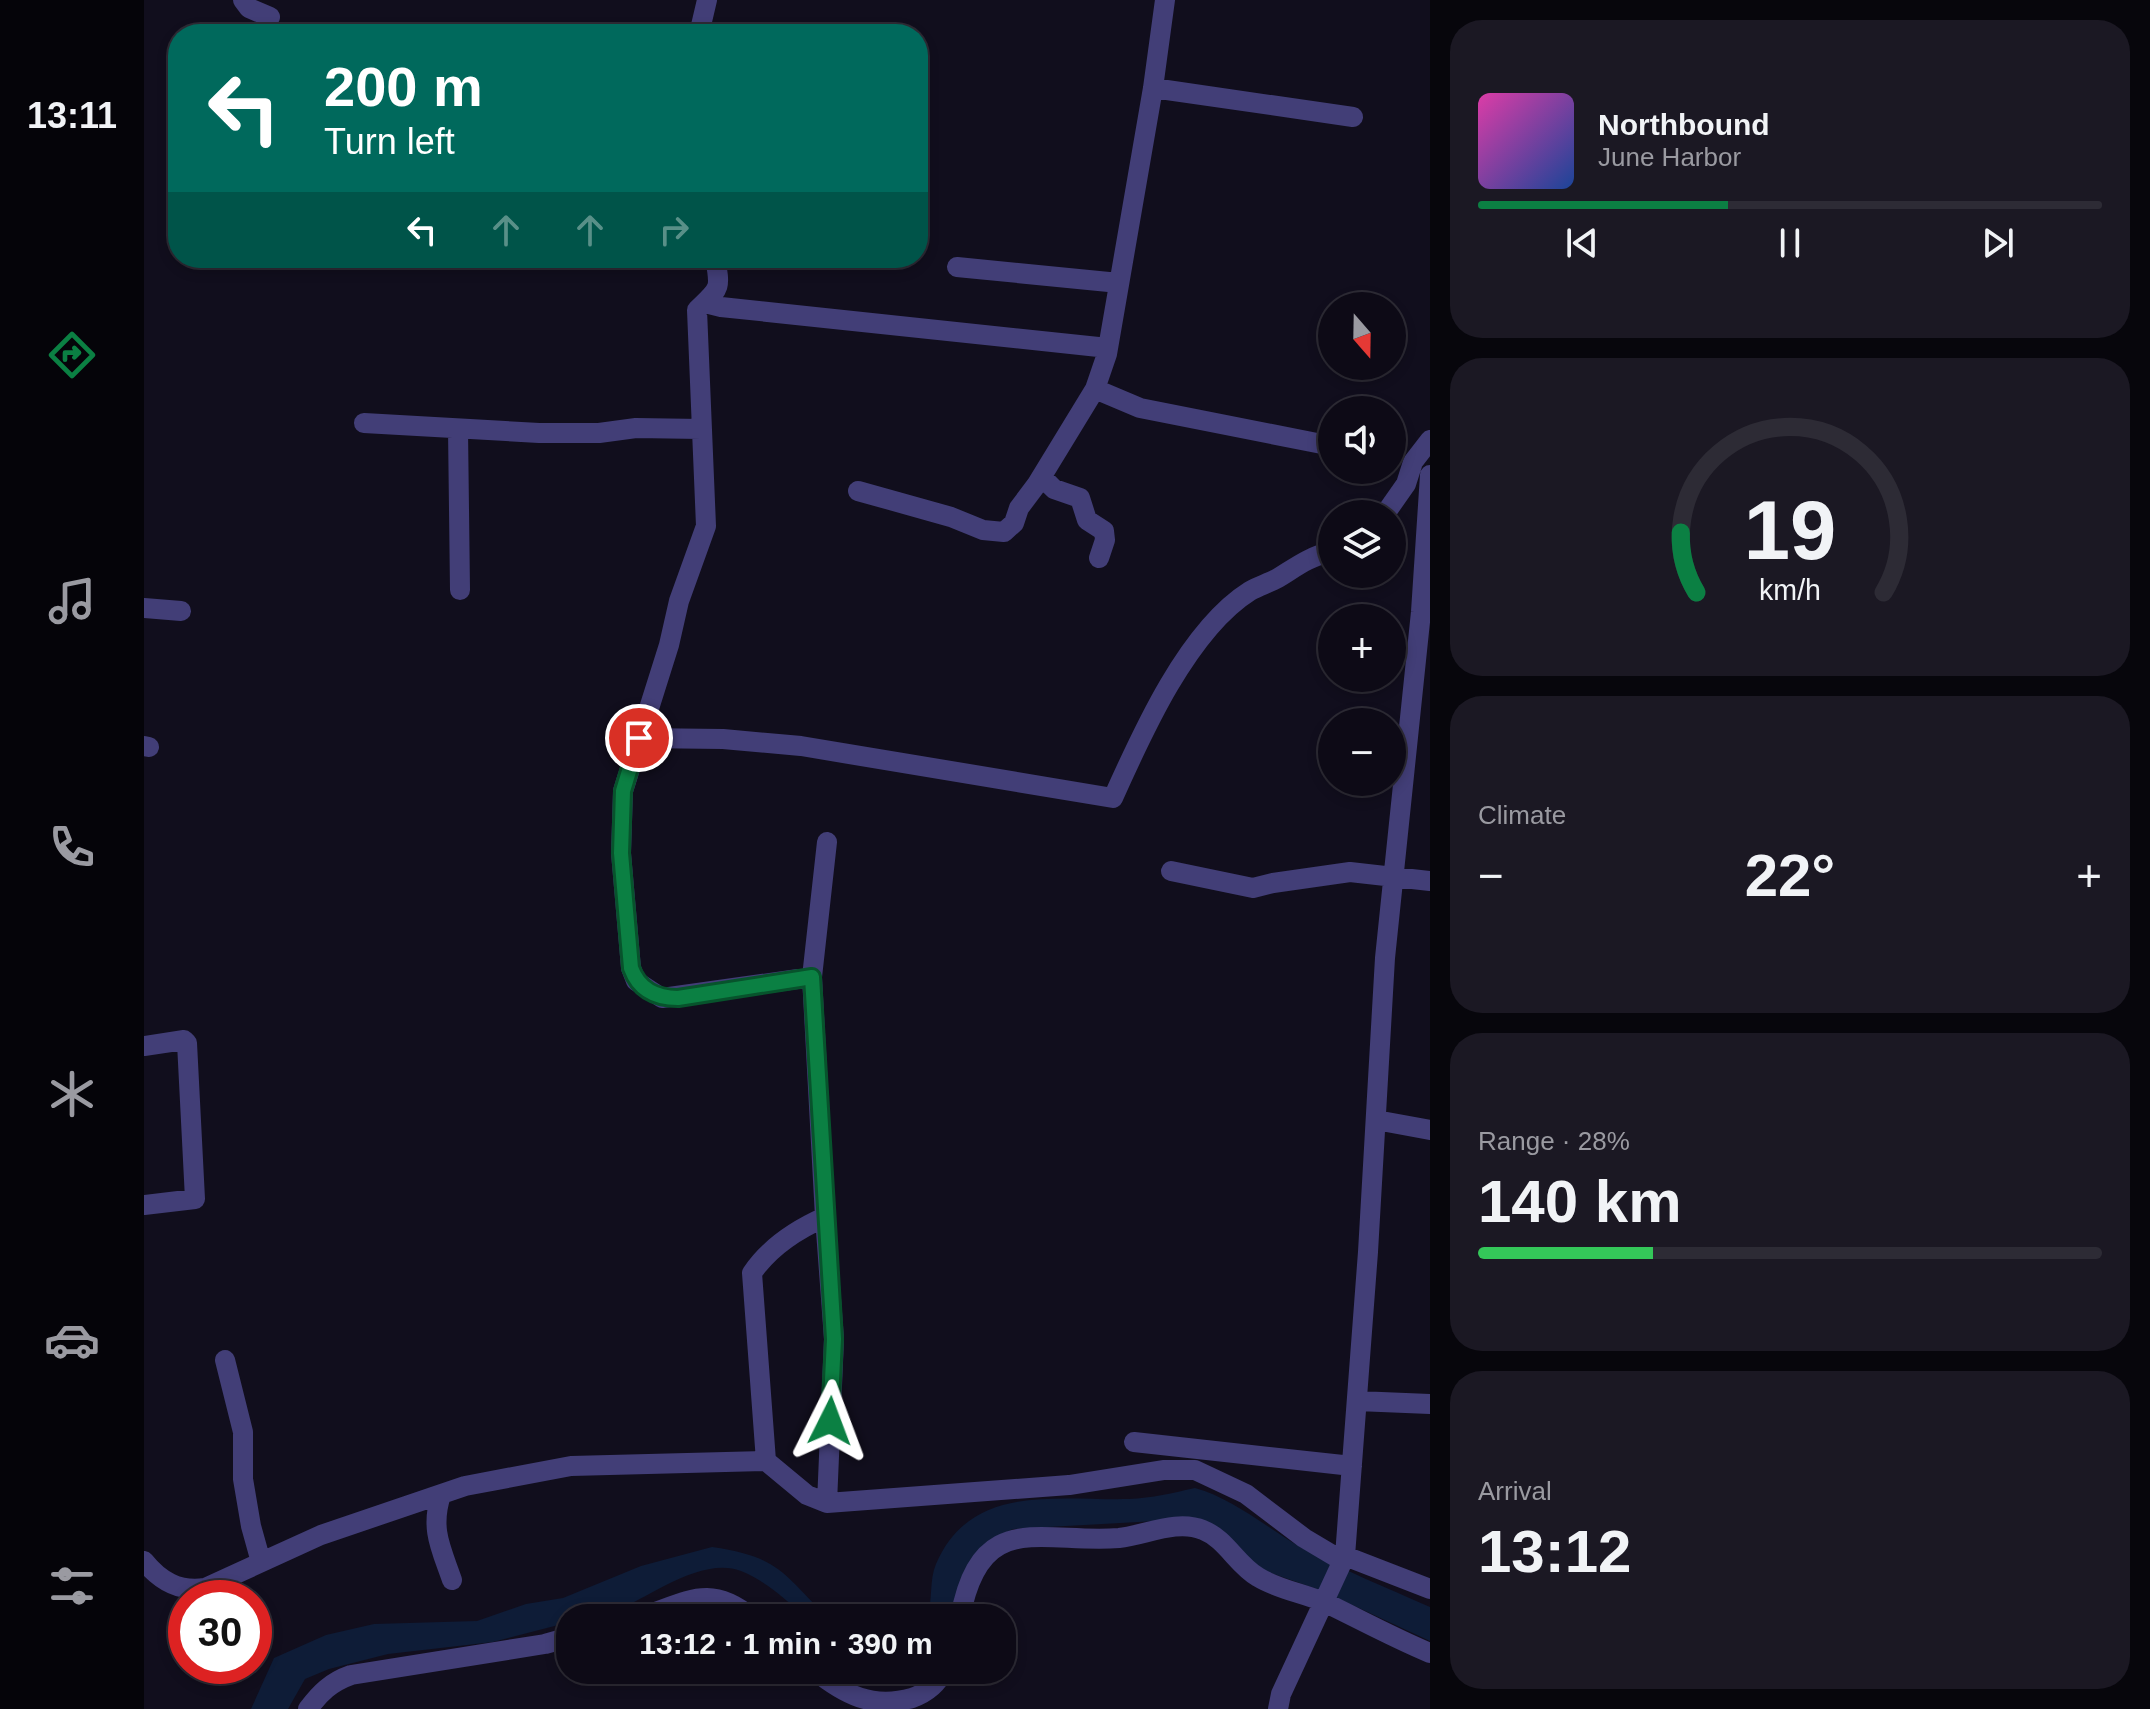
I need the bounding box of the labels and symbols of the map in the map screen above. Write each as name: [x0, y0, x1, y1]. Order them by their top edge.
north arrow: [1318, 292, 1406, 380]
pin: [605, 704, 673, 772]
position arrow: [788, 1379, 872, 1463]
speed limit sign: 30: [168, 1580, 272, 1684]

